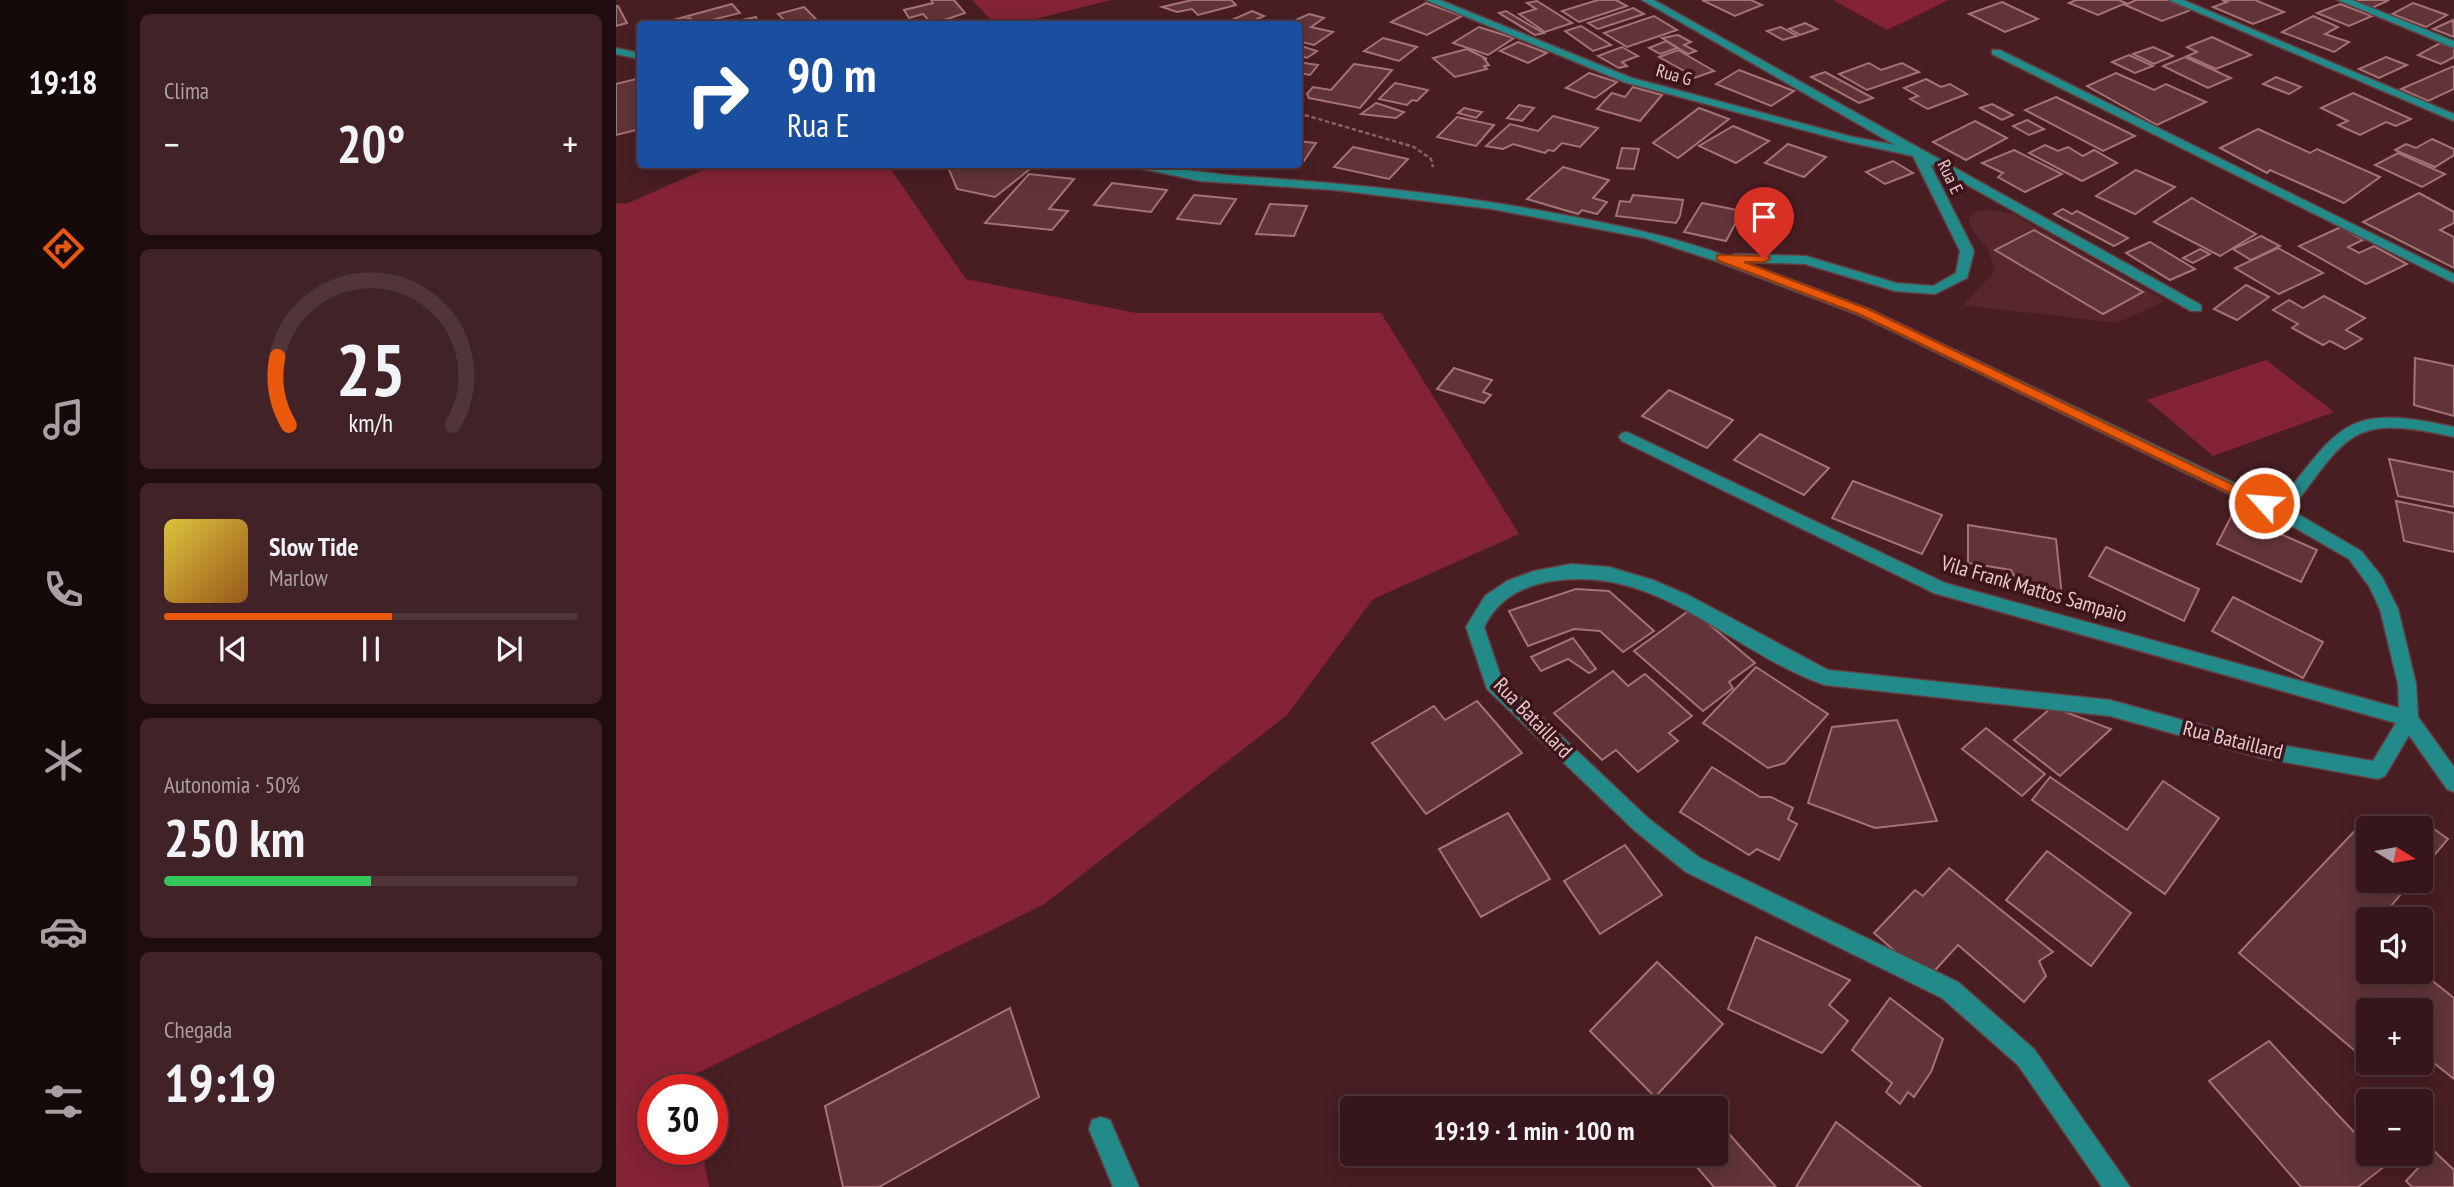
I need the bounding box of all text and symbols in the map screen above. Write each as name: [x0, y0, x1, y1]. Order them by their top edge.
text: 90 m: [787, 42, 876, 106]
icon: right: [672, 49, 763, 140]
street label: Rua G: [1654, 58, 1695, 91]
text: 19:18: [28, 61, 98, 103]
text: Clima: [164, 76, 209, 105]
text: Rua E: [787, 104, 850, 146]
text: 20°: [337, 110, 405, 177]
text: −: [164, 119, 180, 168]
text: +: [562, 119, 578, 168]
street label: Rua E: [1932, 156, 1969, 198]
pin: [1734, 187, 1794, 259]
icon: arrive: [1745, 198, 1783, 236]
icon: directions: [39, 224, 88, 273]
text: 25: [336, 321, 406, 415]
icon: music: [39, 395, 88, 444]
text: km/h: [349, 407, 393, 439]
position arrow: [2227, 466, 2301, 540]
text: Slow Tide: [269, 530, 359, 563]
street label: Vila Frank Mattos Sampaio: [1937, 549, 2130, 628]
text: Marlow: [269, 563, 328, 592]
icon: phone: [39, 565, 88, 614]
icon: previous: [214, 630, 252, 668]
icon: pause: [352, 630, 390, 668]
icon: next: [490, 630, 528, 668]
street label: Rua Bataillard: [1488, 672, 1579, 764]
street label: Rua Bataillard: [2180, 714, 2286, 765]
icon: climate: [39, 736, 88, 785]
text: Autonomia · 50%: [164, 770, 300, 799]
text: 250 km: [164, 804, 305, 871]
north arrow: [2356, 816, 2432, 892]
map controls: [2356, 816, 2433, 1166]
icon: car: [39, 907, 88, 956]
button: sound: [2356, 907, 2433, 984]
button: +: [2356, 998, 2433, 1075]
text: Chegada: [164, 1015, 232, 1044]
text: 19:19: [164, 1049, 276, 1116]
speed limit sign: 30: [637, 1074, 728, 1165]
icon: filters: [39, 1077, 88, 1126]
button: −: [2356, 1089, 2433, 1166]
text: 19:19 · 1 min · 100 m: [1434, 1114, 1634, 1147]

